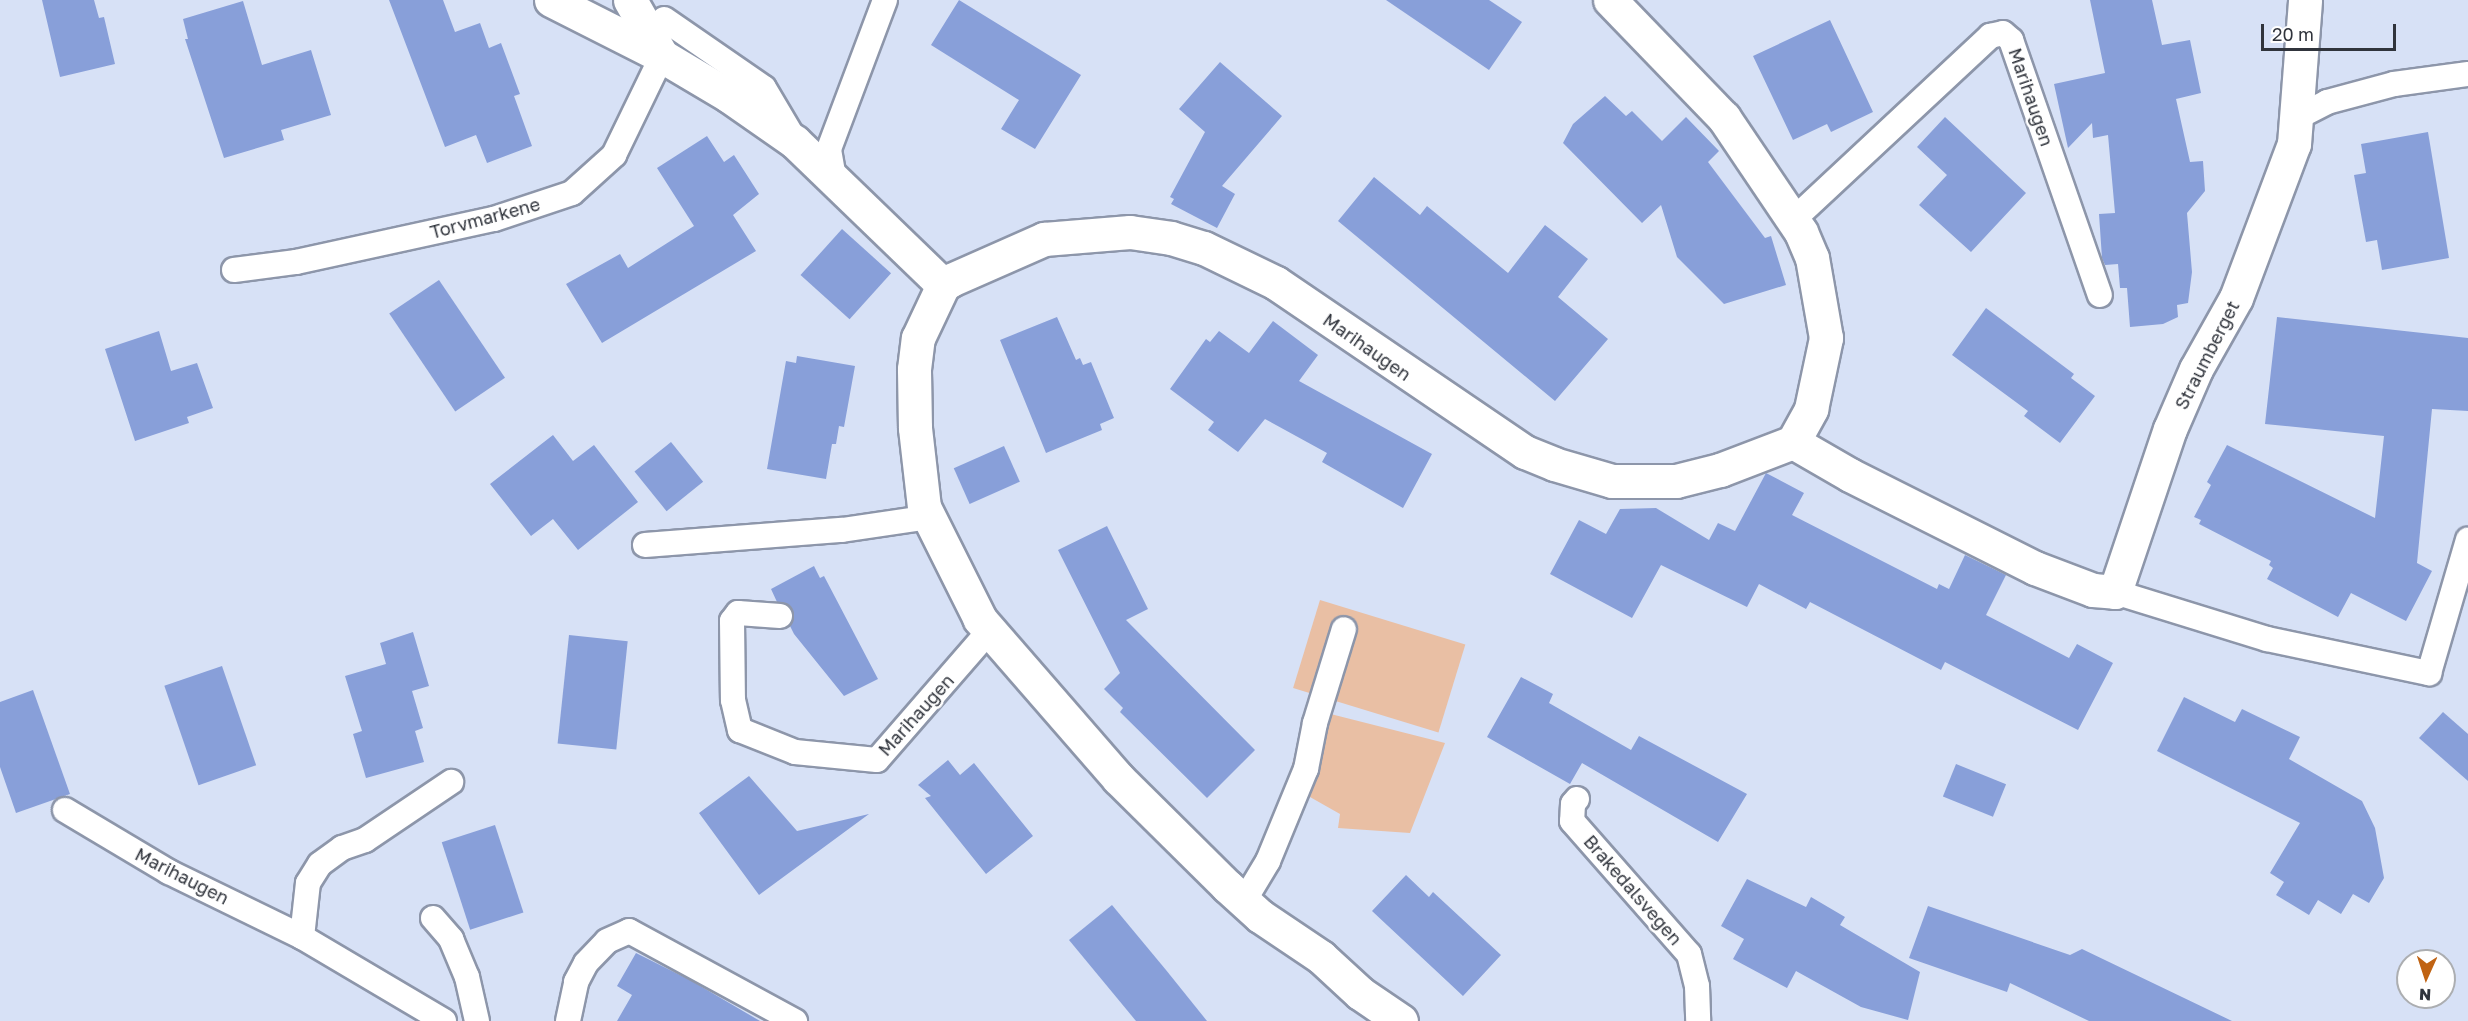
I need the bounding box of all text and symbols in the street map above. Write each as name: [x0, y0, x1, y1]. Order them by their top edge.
scale bar: [2264, 12, 2399, 50]
text: 20 m: [2272, 23, 2314, 45]
street label: Marihaugen: [2004, 45, 2058, 149]
street label: Torvmarkene: [428, 193, 542, 243]
street label: Straumberget: [2170, 297, 2244, 413]
street label: Marihaugen: [1319, 309, 1415, 385]
street label: Marihaugen: [874, 670, 958, 760]
street label: Brakedalsvegen: [1579, 831, 1687, 949]
street label: Marihaugen: [132, 843, 232, 909]
north arrow: [2396, 949, 2456, 1009]
text: N: [2419, 985, 2432, 1005]

